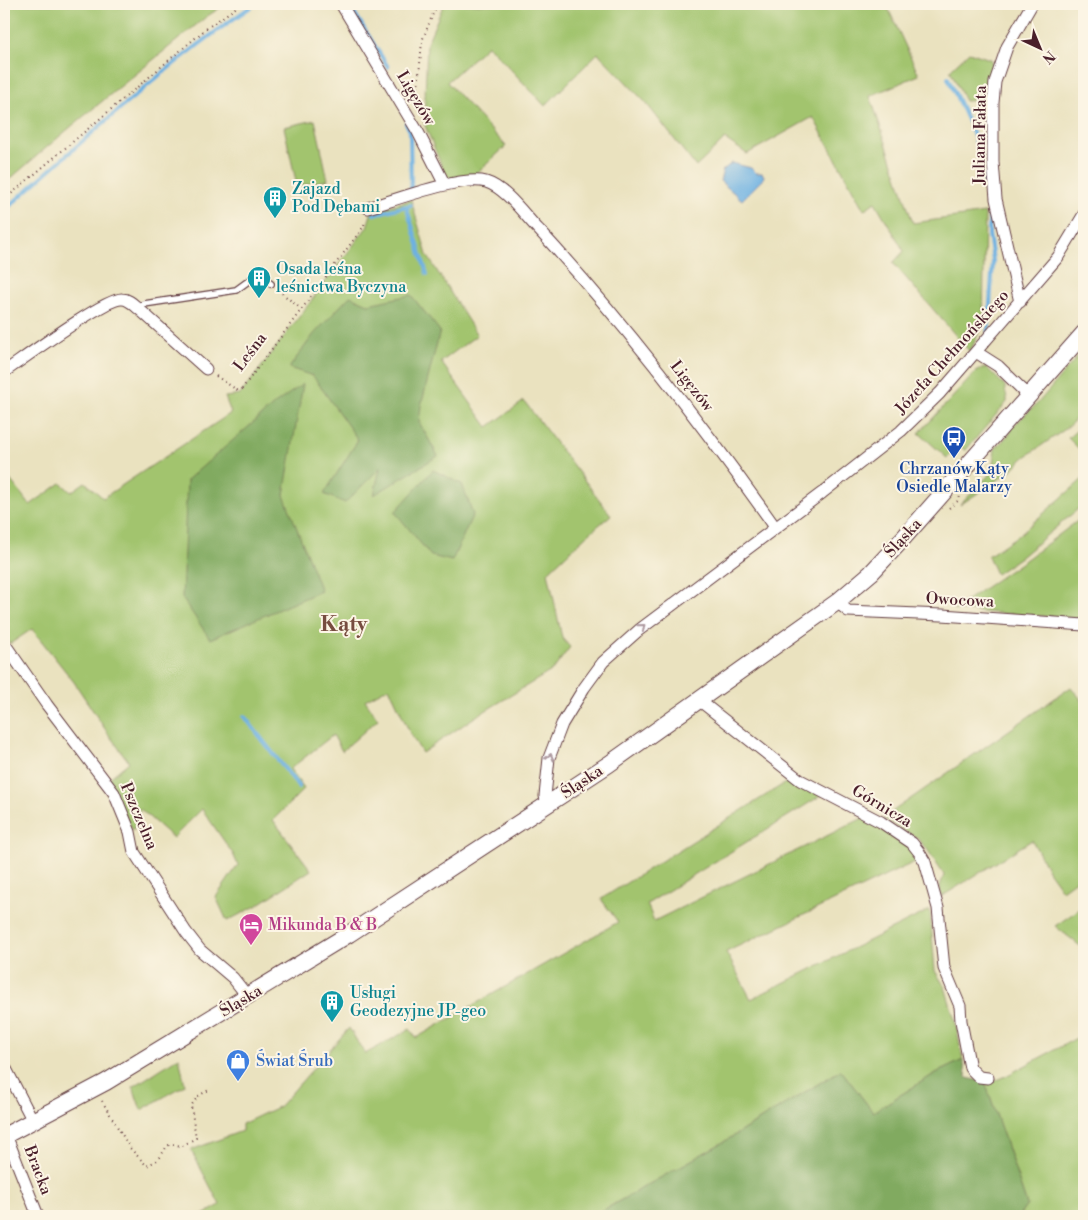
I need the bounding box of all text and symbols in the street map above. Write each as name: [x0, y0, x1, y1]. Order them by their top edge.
north arrow: [1016, 22, 1066, 72]
text: N: [1038, 46, 1059, 67]
street label: Ligęzów: [392, 67, 440, 129]
street label: Juliana Fałata: [969, 84, 991, 186]
place label: Zajazd Pod Dębami: [292, 179, 380, 217]
building icon: Zajazd Pod Dębami: [262, 185, 288, 219]
place label: Osada leśna leśnictwa Byczyna: [276, 259, 407, 297]
building icon: Osada leśna leśnictwa Byczyna: [246, 265, 272, 299]
street label: Józefa Chełmońskiego: [890, 286, 1013, 419]
street label: Leśna: [229, 328, 272, 375]
street label: Ligęzów: [666, 356, 719, 416]
bus stop icon: Chrzanów Kąty Osiedle Malarzy: [941, 425, 967, 459]
place label: Chrzanów Kąty Osiedle Malarzy: [896, 459, 1012, 497]
street label: Śląska: [879, 512, 926, 562]
street label: Owocowa: [925, 588, 996, 612]
district label: Kąty: [321, 612, 368, 638]
one-way arrow: [636, 625, 645, 633]
one-way arrow: [544, 753, 555, 762]
street label: Śląska: [556, 759, 607, 803]
street label: Pszczelna: [116, 779, 162, 853]
street label: Górnicza: [848, 780, 916, 832]
hotel icon: Mikunda B & B: [238, 912, 264, 946]
place label: Mikunda B & B: [268, 915, 377, 935]
street label: Śląska: [215, 978, 267, 1021]
place label: Usługi Geodezyjne JP-geo: [350, 983, 486, 1021]
building icon: Usługi Geodezyjne JP-geo: [319, 989, 345, 1023]
shop icon: Świat Śrub: [225, 1048, 251, 1082]
place label: Świat Śrub: [256, 1049, 333, 1071]
street label: Bracka: [19, 1142, 57, 1198]

